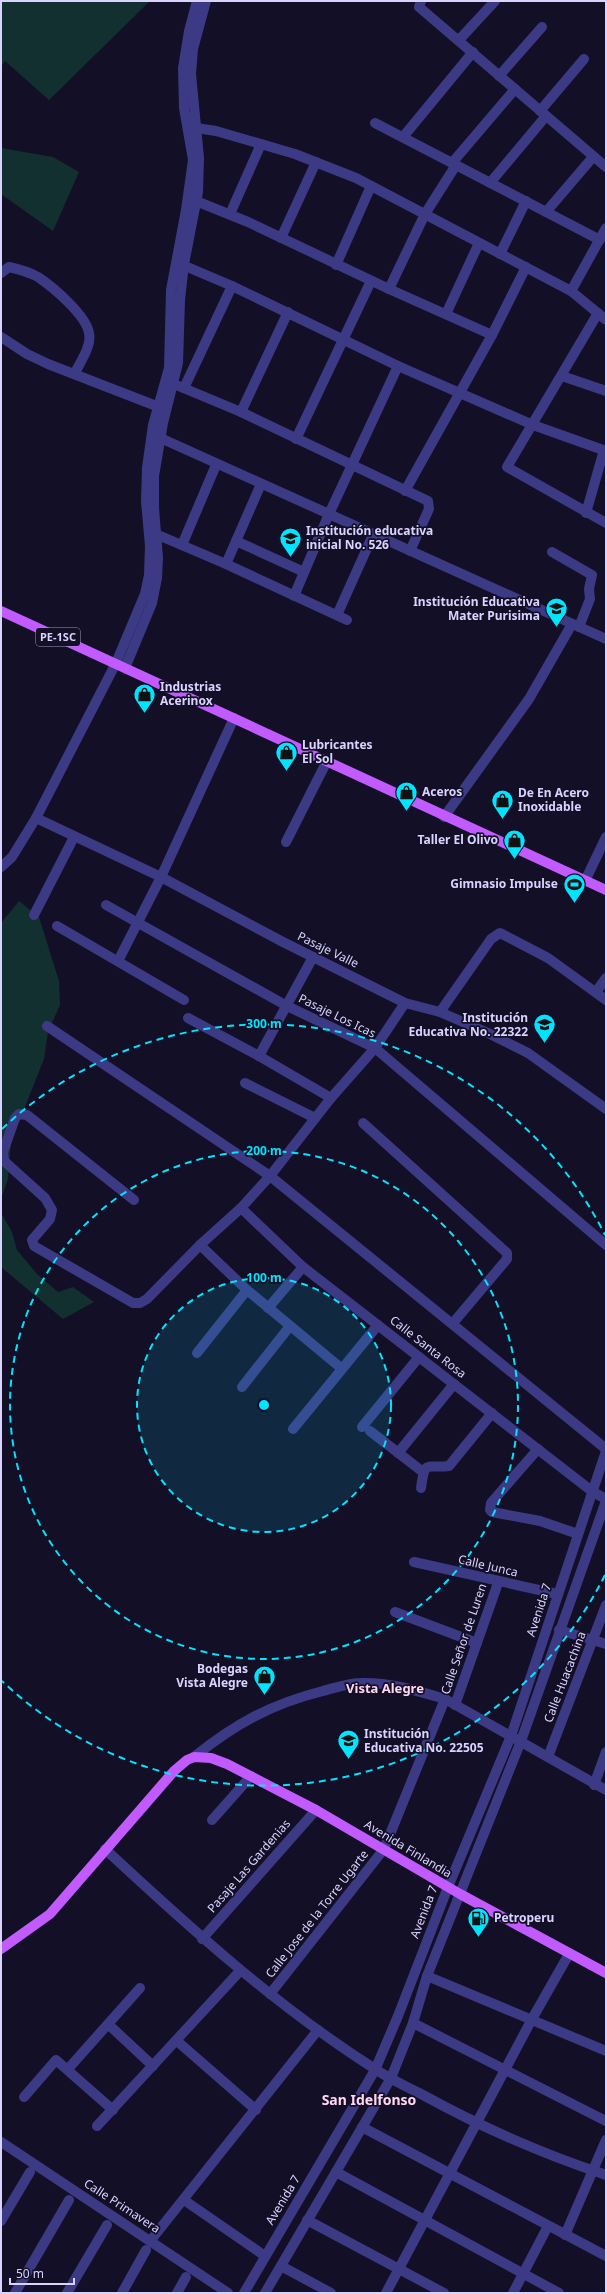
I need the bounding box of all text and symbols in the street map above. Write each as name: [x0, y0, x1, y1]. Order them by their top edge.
place label: Institución educativa inicial No. 526: [306, 522, 433, 553]
school or university icon: Institución educativa inicial No. 526: [277, 525, 303, 558]
place label: Institución Educativa Mater Purisima: [413, 593, 540, 624]
school or university icon: Institución Educativa Mater Purisima: [543, 596, 569, 629]
road number: PE-1SC: [36, 628, 80, 646]
place label: Industrias Acerinox: [160, 678, 221, 709]
shop icon: Industrias Acerinox: [131, 681, 157, 714]
place label: Lubricantes El Sol: [302, 736, 373, 767]
shop icon: Lubricantes El Sol: [273, 739, 299, 772]
shop icon: Aceros: [394, 779, 420, 812]
place label: Aceros: [422, 783, 462, 800]
place label: De En Acero Inoxidable: [518, 784, 589, 815]
shop icon: De En Acero Inoxidable: [490, 787, 516, 820]
shop icon: Taller El Olivo: [501, 827, 527, 860]
place label: Taller El Olivo: [418, 831, 498, 848]
sports icon: Gimnasio Impulse: [561, 871, 587, 904]
place label: Gimnasio Impulse: [450, 875, 558, 892]
street label: Pasaje Valle: [295, 927, 362, 972]
street label: Pasaje Los Icas: [296, 989, 379, 1042]
place label: Institución Educativa No. 22322: [408, 1009, 528, 1040]
school or university icon: Institución Educativa No. 22322: [531, 1012, 557, 1045]
text: 300 m: [246, 1015, 282, 1032]
text: 200 m: [246, 1142, 282, 1159]
text: 100 m: [246, 1269, 282, 1286]
street label: Calle Santa Rosa: [387, 1311, 470, 1382]
centre of rings: [257, 1398, 271, 1412]
street label: Calle Junca: [456, 1550, 520, 1581]
street label: Calle Señor de Luren: [437, 1581, 491, 1697]
street label: Avenida 7: [522, 1581, 555, 1639]
street label: Calle Huacachina: [539, 1629, 590, 1725]
place label: Bodegas Vista Alegre: [176, 1660, 248, 1691]
shop icon: Bodegas Vista Alegre: [251, 1663, 277, 1696]
district label: Vista Alegre: [346, 1679, 424, 1697]
place label: Institución Educativa No. 22505: [364, 1725, 484, 1756]
school or university icon: Institución Educativa No. 22505: [335, 1728, 361, 1761]
street label: Pasaje Las Gardenias: [203, 1815, 294, 1916]
street label: Avenida Finlandia: [361, 1816, 455, 1881]
street label: Calle Jose de la Torre Ugarte: [261, 1846, 372, 1981]
street label: Avenida 7: [406, 1883, 441, 1941]
fuel station icon: Petroperu: [465, 1905, 491, 1938]
place label: Petroperu: [494, 1909, 554, 1926]
district label: San Idelfonso: [322, 2090, 417, 2109]
street label: Avenida 7: [261, 2172, 304, 2228]
street label: Calle Primavera: [81, 2174, 164, 2237]
scale bar: [10, 2260, 74, 2286]
text: 50 m: [16, 2265, 44, 2282]

